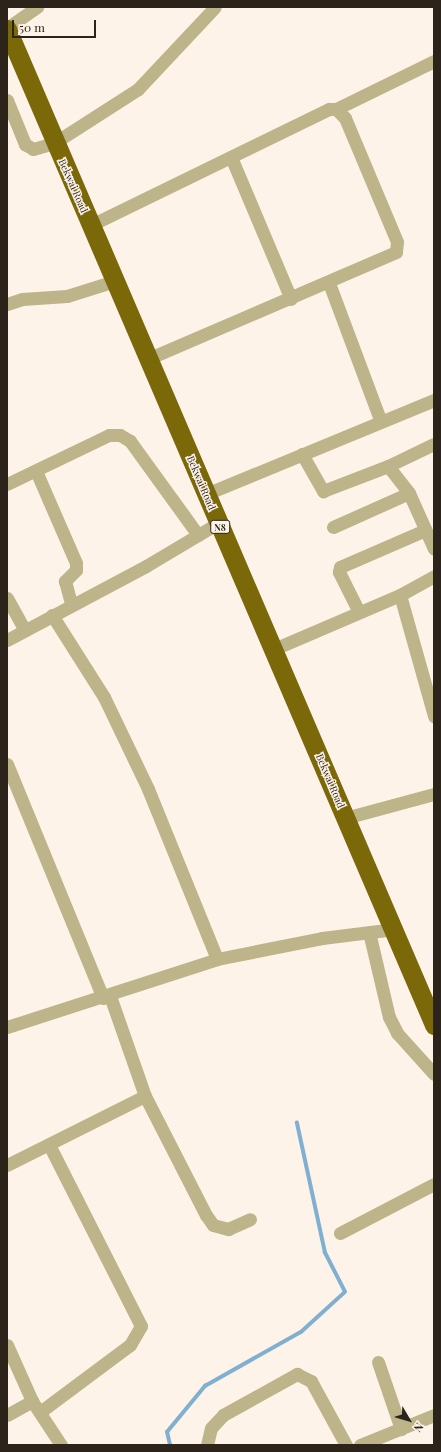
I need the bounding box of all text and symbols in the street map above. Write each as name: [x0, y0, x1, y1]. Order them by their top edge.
scale bar: [14, 12, 98, 38]
text: 50 m: [19, 19, 45, 35]
street label: Bekwai Road: [56, 157, 90, 215]
street label: Bekwai Road: [184, 454, 218, 512]
road number: N8: [210, 520, 230, 534]
street label: Bekwai Road: [313, 752, 347, 810]
north arrow: [389, 1400, 429, 1440]
text: N: [410, 1420, 427, 1435]

